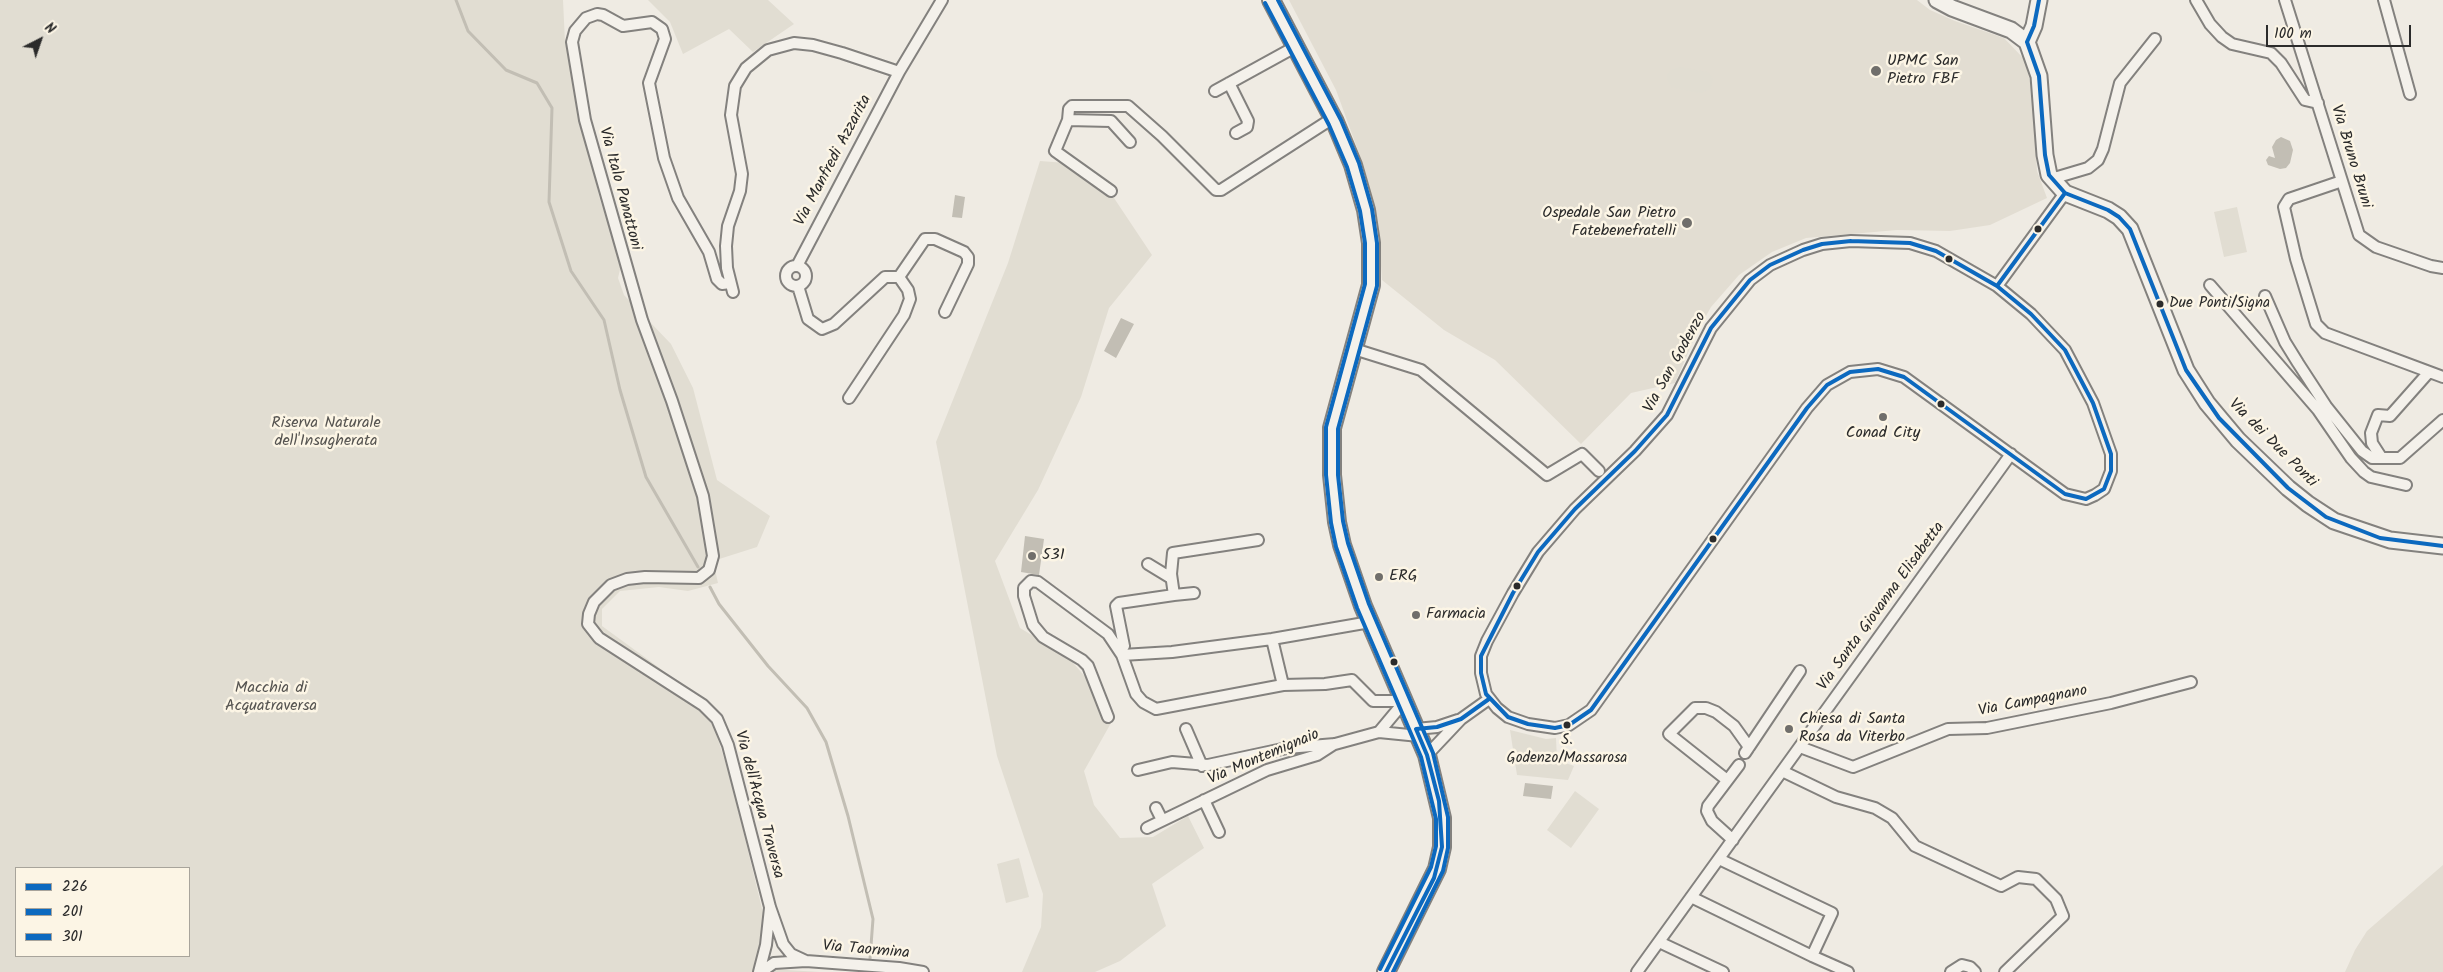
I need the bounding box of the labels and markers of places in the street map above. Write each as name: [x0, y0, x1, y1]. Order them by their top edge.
place label: UPMC San Pietro FBF: [1887, 52, 1959, 90]
marker: UPMC San Pietro FBF: [1869, 64, 1883, 78]
place label: Ospedale San Pietro Fatebenefratelli: [1542, 204, 1676, 242]
marker: Ospedale San Pietro Fatebenefratelli: [1680, 216, 1694, 230]
unlabelled marker: [2033, 224, 2043, 234]
unlabelled marker: [1944, 254, 1954, 264]
place label: Due Ponti/Signa: [2169, 295, 2270, 313]
marker: Due Ponti/Signa: [2155, 299, 2165, 309]
unlabelled marker: [1936, 399, 1946, 409]
marker: Conad City: [1877, 411, 1889, 423]
place label: Conad City: [1846, 424, 1920, 444]
unlabelled marker: [1708, 534, 1718, 544]
place label: 531: [1042, 546, 1065, 566]
marker: 531: [1026, 550, 1038, 562]
place label: ERG: [1389, 567, 1417, 587]
marker: ERG: [1373, 571, 1385, 583]
unlabelled marker: [1512, 581, 1522, 591]
place label: Farmacia: [1426, 605, 1486, 625]
marker: Farmacia: [1410, 609, 1422, 621]
unlabelled marker: [1389, 657, 1399, 667]
place label: Chiesa di Santa Rosa da Viterbo: [1799, 710, 1905, 748]
marker: S. Godenzo/Massarosa: [1562, 720, 1572, 730]
marker: Chiesa di Santa Rosa da Viterbo: [1783, 723, 1795, 735]
place label: S. Godenzo/Massarosa: [1507, 732, 1627, 767]

